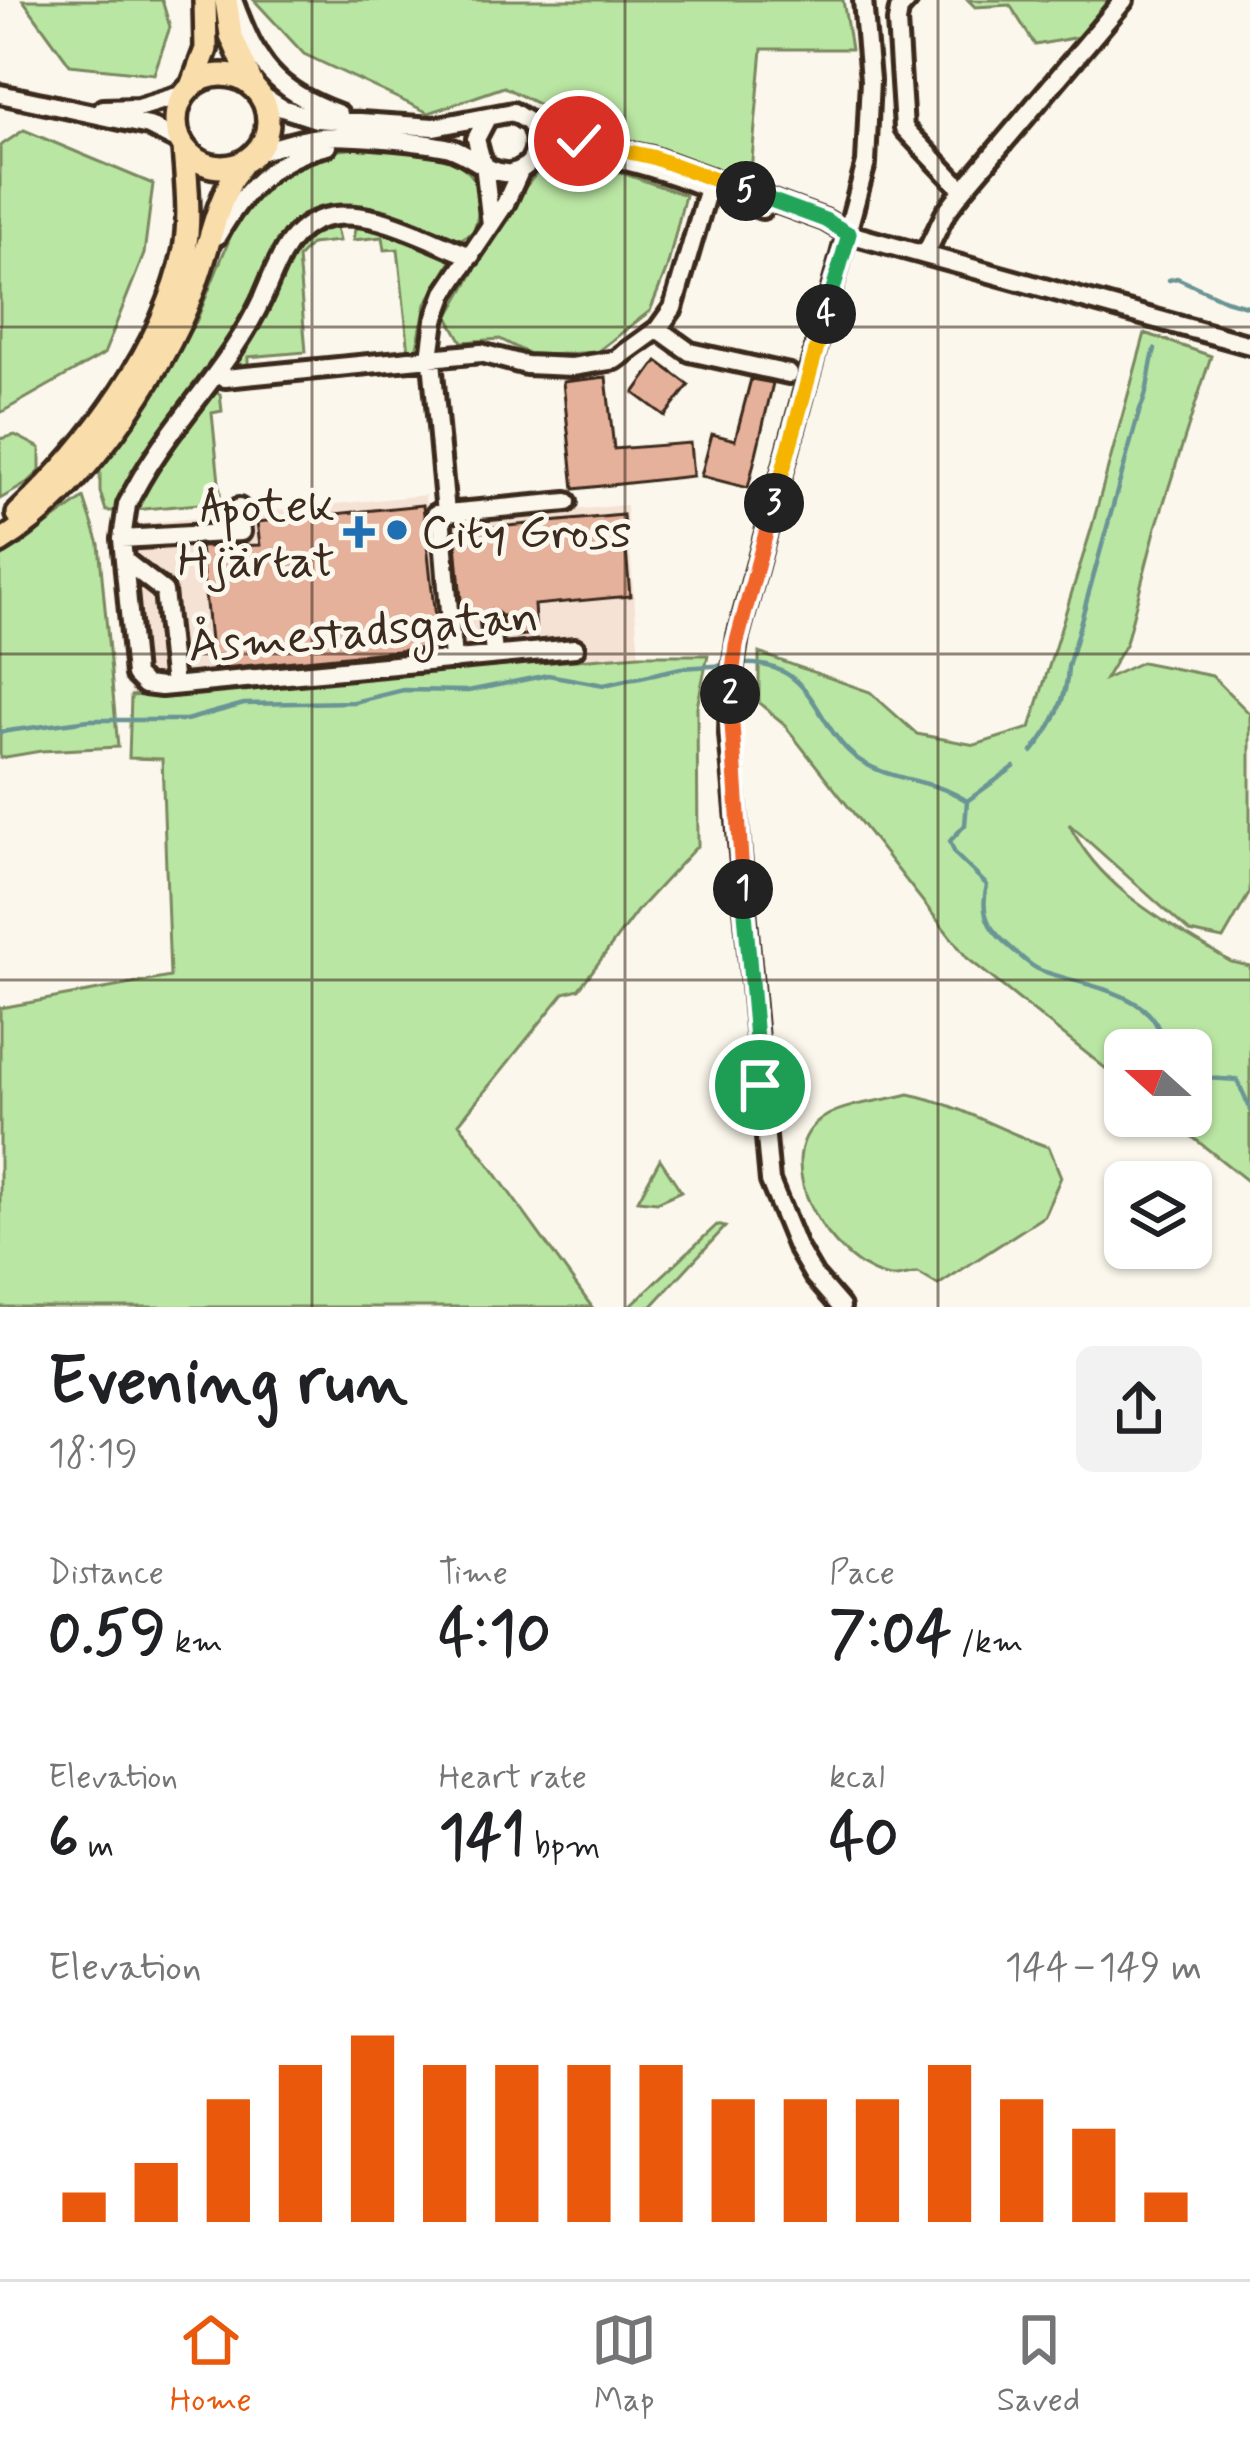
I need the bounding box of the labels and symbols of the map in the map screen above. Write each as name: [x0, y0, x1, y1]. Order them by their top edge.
pin: [528, 90, 630, 192]
pin: 5: [716, 161, 776, 221]
pin: 4: [796, 284, 856, 344]
pin: 3: [744, 473, 804, 533]
place label: Apotek Hjärtat: [178, 476, 335, 594]
place label: City Gross: [421, 502, 632, 565]
marker: City Gross: [384, 517, 410, 543]
marker: Apotek Hjärtat: [346, 519, 372, 545]
street label: Åsmestadsgatan: [186, 586, 541, 682]
pin: 2: [700, 664, 760, 724]
pin: 1: [713, 859, 773, 919]
north arrow: [1104, 1029, 1212, 1137]
pin: [709, 1034, 811, 1136]

